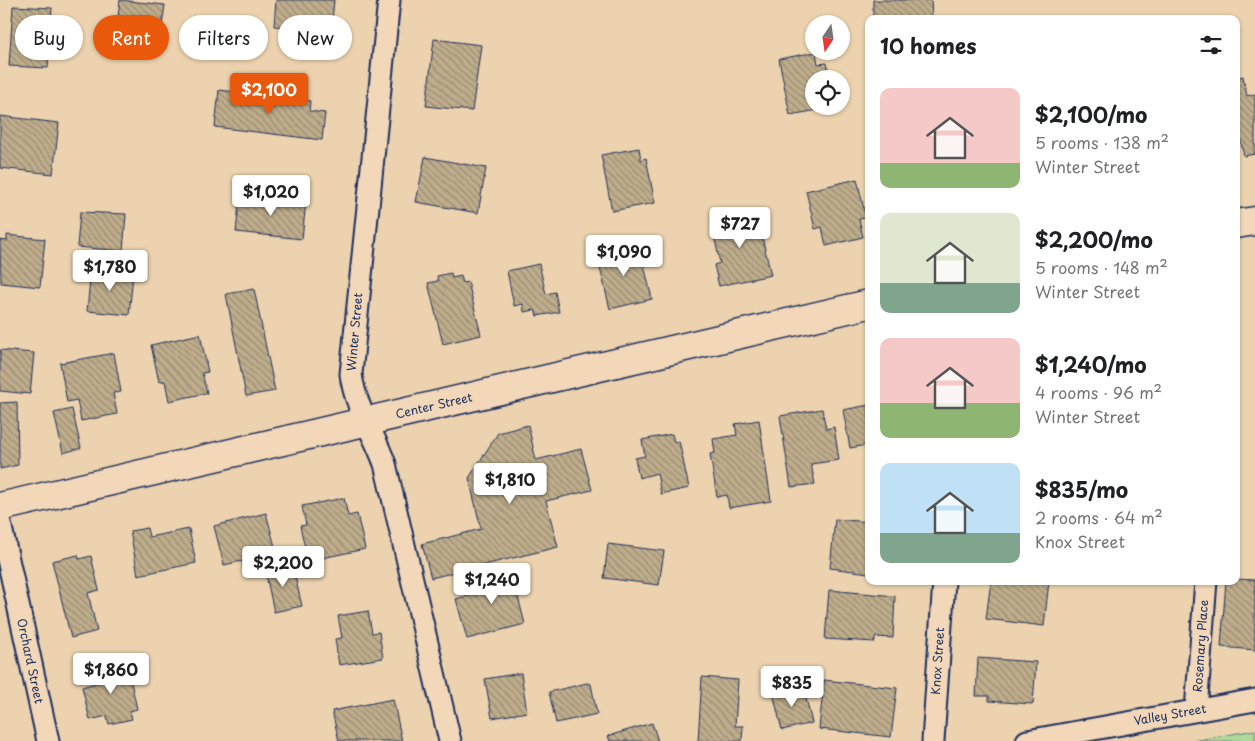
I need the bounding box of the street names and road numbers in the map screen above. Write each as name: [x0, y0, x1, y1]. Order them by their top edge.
street label: Winter Street: [342, 292, 366, 372]
street label: Center Street: [393, 387, 474, 423]
street label: Rosemary Place: [1188, 599, 1212, 693]
street label: Orchard Street: [13, 616, 49, 705]
street label: Knox Street: [926, 627, 948, 695]
street label: Valley Street: [1132, 699, 1208, 729]

